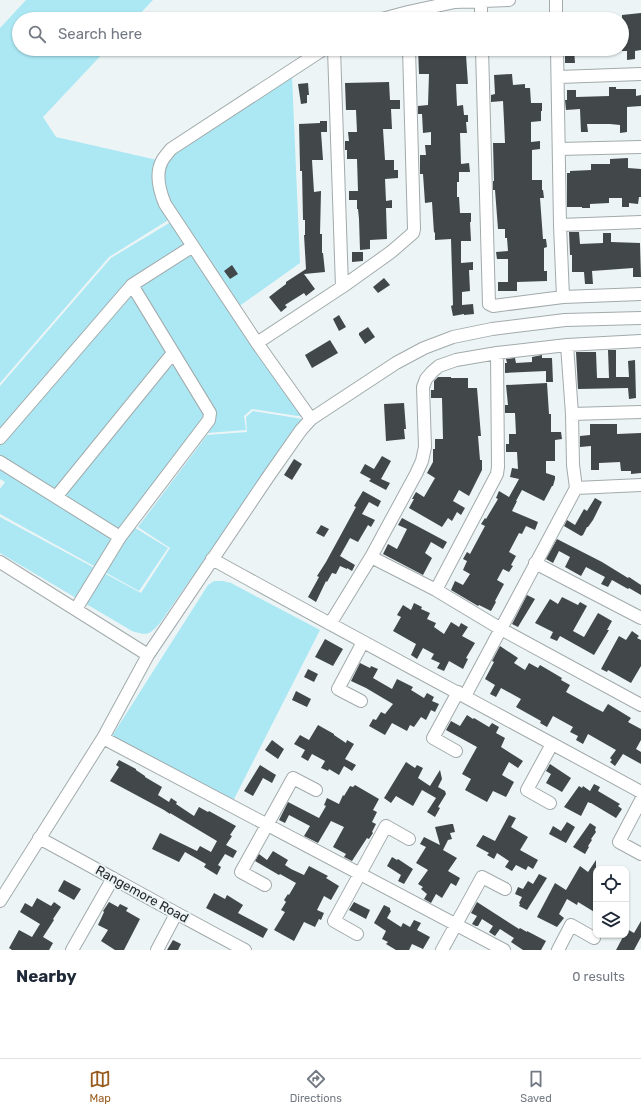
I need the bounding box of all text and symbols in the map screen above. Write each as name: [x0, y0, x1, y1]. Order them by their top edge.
search box: [12, 12, 629, 56]
icon: search: [26, 23, 48, 45]
text: Search here: [58, 25, 142, 43]
street label: Rangemore Road: [93, 862, 191, 927]
map controls: [593, 866, 629, 938]
button: locate: [593, 866, 629, 902]
button: layers: [593, 902, 629, 938]
text: Nearby: [16, 966, 77, 986]
text: 0 results: [572, 969, 625, 984]
tab: Map: [89, 1068, 111, 1105]
tab: Directions: [290, 1068, 342, 1105]
tab: Saved: [520, 1068, 552, 1105]

